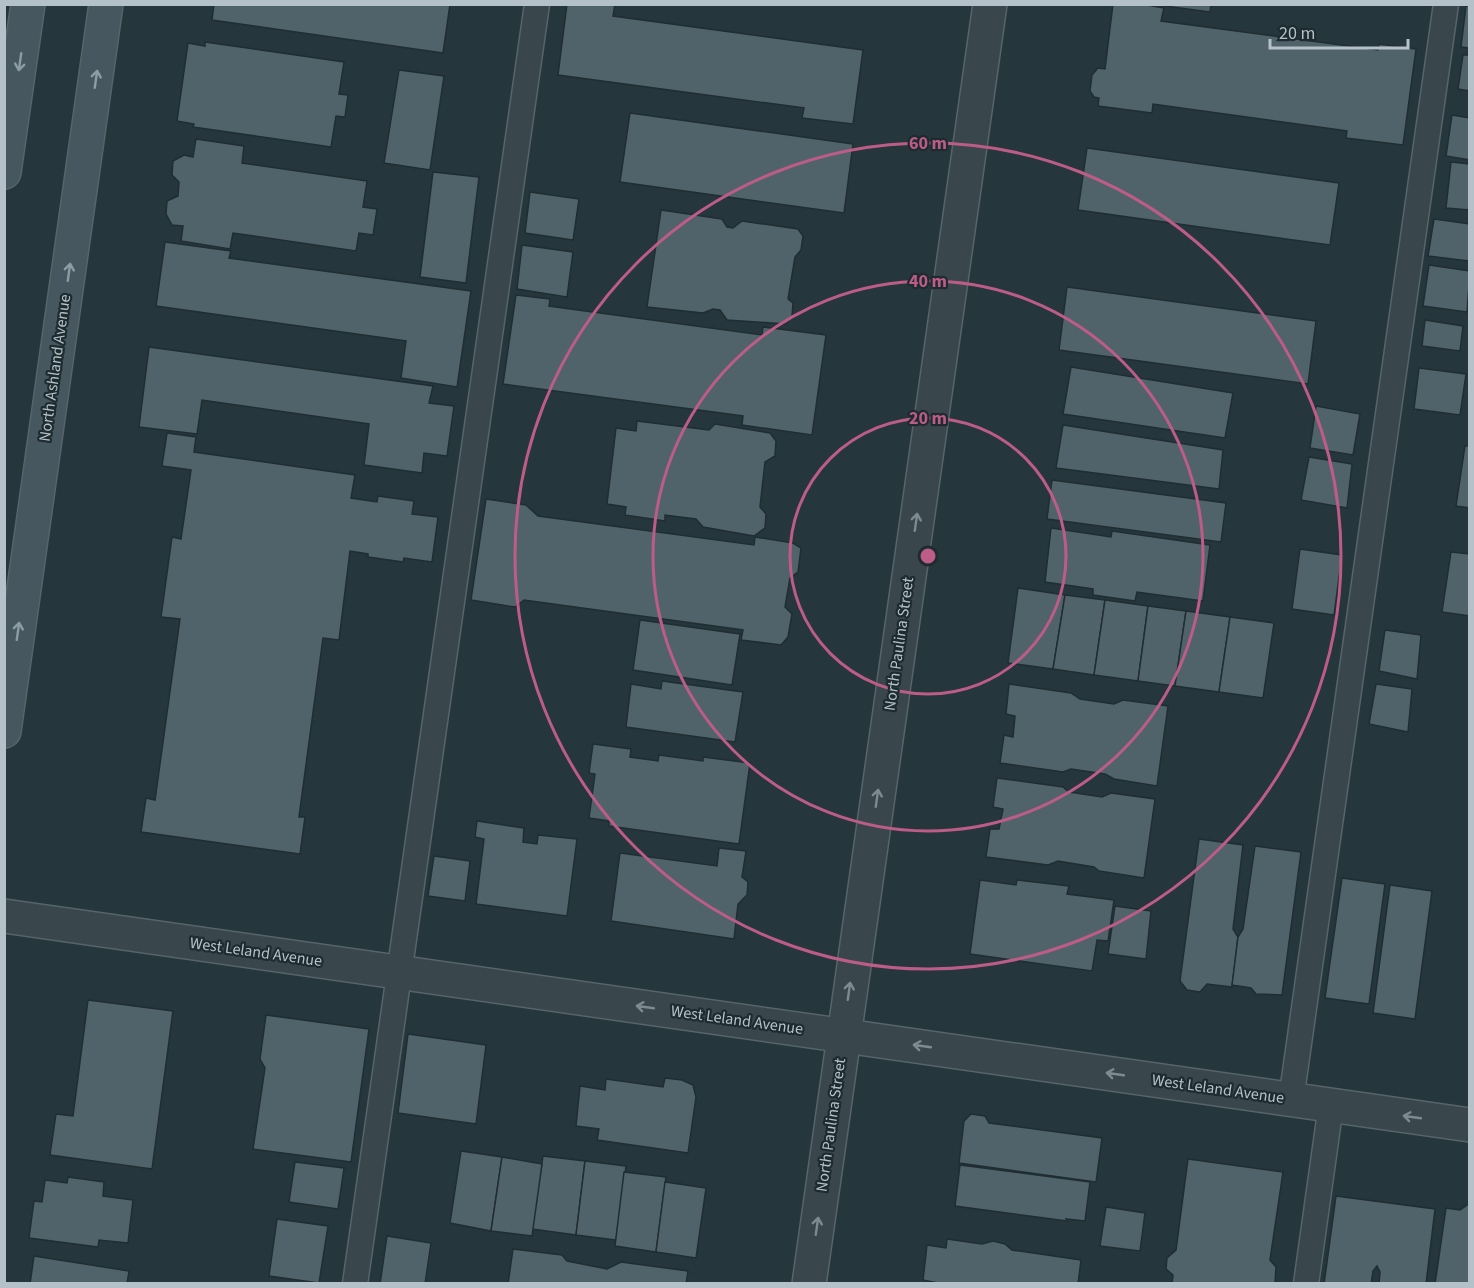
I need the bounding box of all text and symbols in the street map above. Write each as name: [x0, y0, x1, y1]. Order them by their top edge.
scale bar: [1270, 12, 1408, 50]
text: 20 m: [1279, 21, 1315, 46]
one-way arrow: [14, 52, 25, 72]
one-way arrow: [90, 69, 101, 89]
text: 60 m: [909, 131, 947, 156]
one-way arrow: [63, 262, 74, 282]
text: 40 m: [909, 269, 947, 294]
street label: North Ashland Avenue: [34, 293, 76, 443]
text: 20 m: [909, 406, 947, 431]
one-way arrow: [911, 512, 922, 532]
centre of rings: [918, 546, 938, 566]
street label: North Paulina Street: [879, 575, 919, 712]
one-way arrow: [13, 622, 24, 642]
one-way arrow: [871, 788, 882, 808]
street label: West Leland Avenue: [188, 932, 324, 972]
one-way arrow: [844, 981, 855, 1001]
street label: West Leland Avenue: [669, 1000, 805, 1040]
one-way arrow: [636, 1002, 656, 1013]
one-way arrow: [912, 1041, 932, 1052]
street label: North Paulina Street: [811, 1056, 851, 1193]
one-way arrow: [1105, 1069, 1125, 1080]
street label: West Leland Avenue: [1150, 1069, 1286, 1109]
one-way arrow: [1402, 1111, 1422, 1122]
one-way arrow: [811, 1216, 822, 1236]

